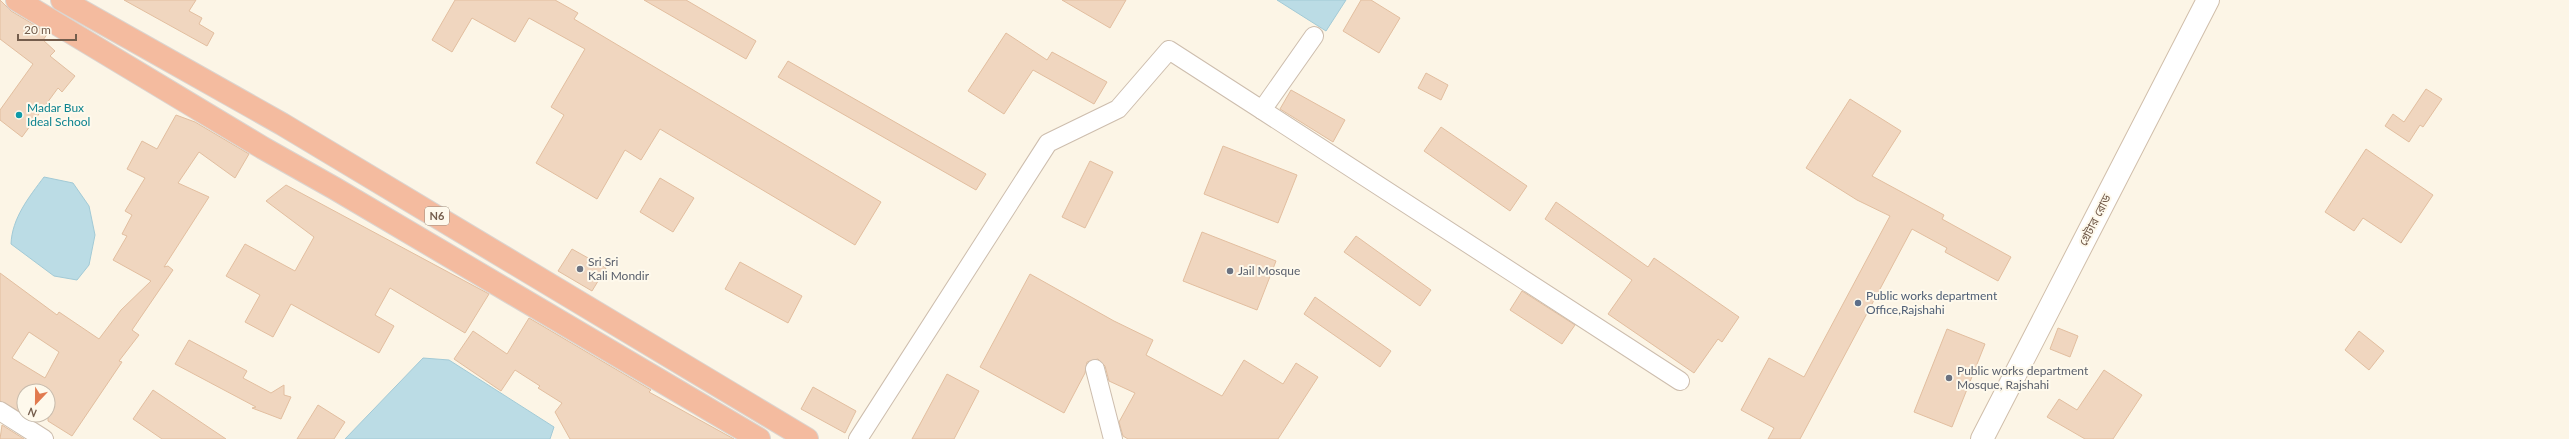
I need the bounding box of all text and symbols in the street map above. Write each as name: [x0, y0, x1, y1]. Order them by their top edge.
scale bar: [18, 16, 76, 42]
text: 20 m: [24, 22, 51, 37]
place label: Madar Bux Ideal School: [27, 100, 90, 129]
marker: Madar Bux Ideal School: [14, 110, 24, 120]
street label: গ্রেটার রোড: [2075, 191, 2114, 248]
road number: N6: [425, 207, 449, 225]
place label: Sri Sri Kali Mondir: [588, 254, 650, 283]
place label: Jail Mosque: [1238, 263, 1300, 278]
marker: Sri Sri Kali Mondir: [575, 264, 585, 274]
marker: Jail Mosque: [1225, 266, 1235, 276]
place label: Public works department Office,Rajshahi: [1866, 288, 1998, 317]
marker: Public works department Office,Rajshahi: [1853, 298, 1863, 308]
place label: Public works department Mosque, Rajshahi: [1957, 363, 2089, 392]
marker: Public works department Mosque, Rajshahi: [1944, 373, 1954, 383]
north arrow: [16, 383, 56, 423]
text: N: [26, 405, 38, 420]

